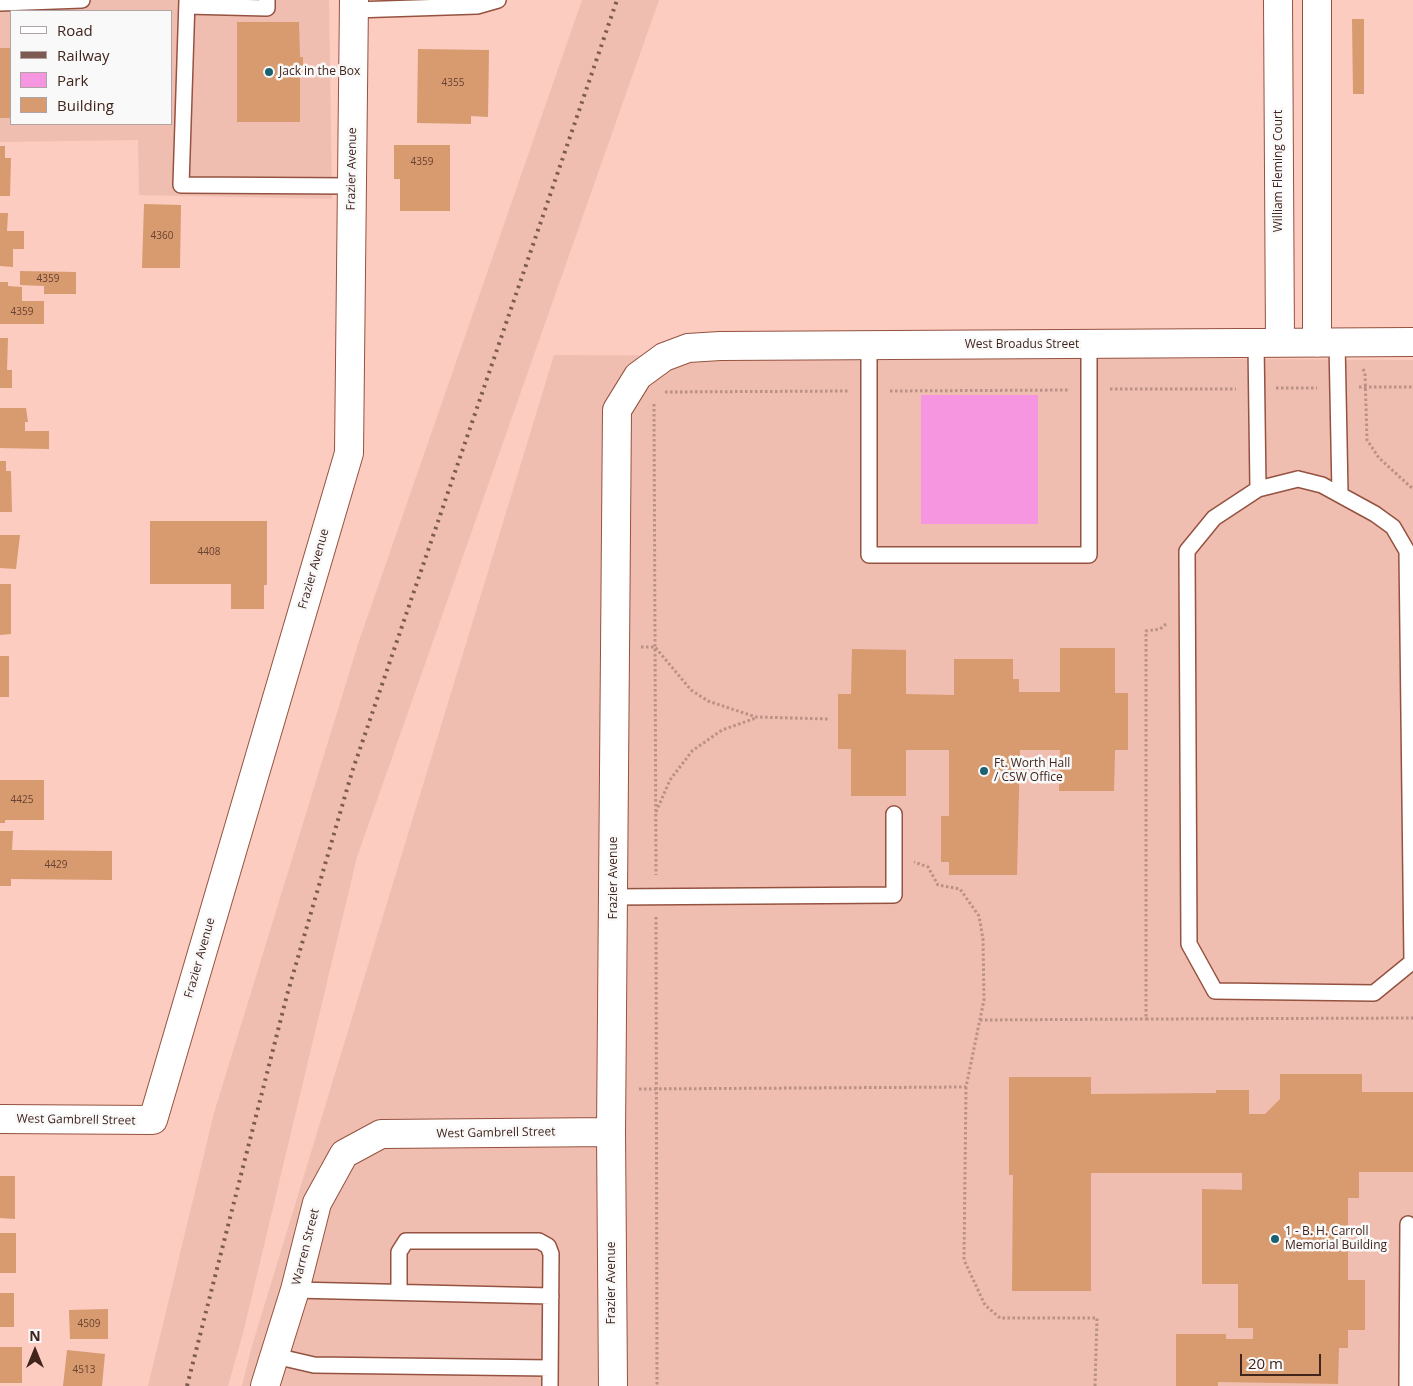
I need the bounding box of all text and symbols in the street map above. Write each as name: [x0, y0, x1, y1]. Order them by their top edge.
legend: [10, 10, 172, 125]
text: Road: [57, 20, 93, 40]
text: Railway: [57, 45, 110, 65]
place label: Jack in the Box: [279, 65, 360, 79]
marker: Jack in the Box: [263, 66, 275, 78]
text: Park: [57, 70, 88, 90]
house number: 4355: [442, 77, 464, 89]
text: Building: [57, 95, 114, 115]
street label: William Fleming Court: [1272, 110, 1286, 232]
street label: Frazier Avenue: [344, 127, 360, 211]
house number: 4359: [411, 156, 433, 168]
house number: 4360: [151, 230, 173, 242]
house number: 4359: [37, 273, 59, 285]
house number: 4359: [11, 306, 33, 318]
street label: West Broadus Street: [965, 338, 1079, 352]
street label: Frazier Avenue: [296, 527, 332, 611]
house number: 4408: [198, 546, 220, 558]
place label: Ft. Worth Hall / CSW Office: [994, 757, 1070, 785]
marker: Ft. Worth Hall / CSW Office: [978, 765, 990, 777]
house number: 4425: [11, 794, 33, 806]
street label: Frazier Avenue: [607, 837, 621, 919]
house number: 4429: [45, 859, 67, 871]
street label: Frazier Avenue: [182, 916, 218, 1000]
street label: West Gambrell Street: [16, 1112, 136, 1128]
street label: West Gambrell Street: [436, 1125, 556, 1141]
street label: Warren Street: [290, 1207, 322, 1287]
place label: 1 - B. H. Carroll Memorial Building: [1285, 1225, 1387, 1253]
marker: 1 - B. H. Carroll Memorial Building: [1269, 1233, 1281, 1245]
street label: Frazier Avenue: [605, 1242, 619, 1324]
house number: 4509: [78, 1318, 100, 1330]
north arrow: [10, 1326, 60, 1376]
text: N: [29, 1326, 41, 1345]
scale bar: [1243, 1344, 1324, 1376]
text: 20 m: [1248, 1353, 1283, 1373]
house number: 4513: [73, 1364, 95, 1376]

